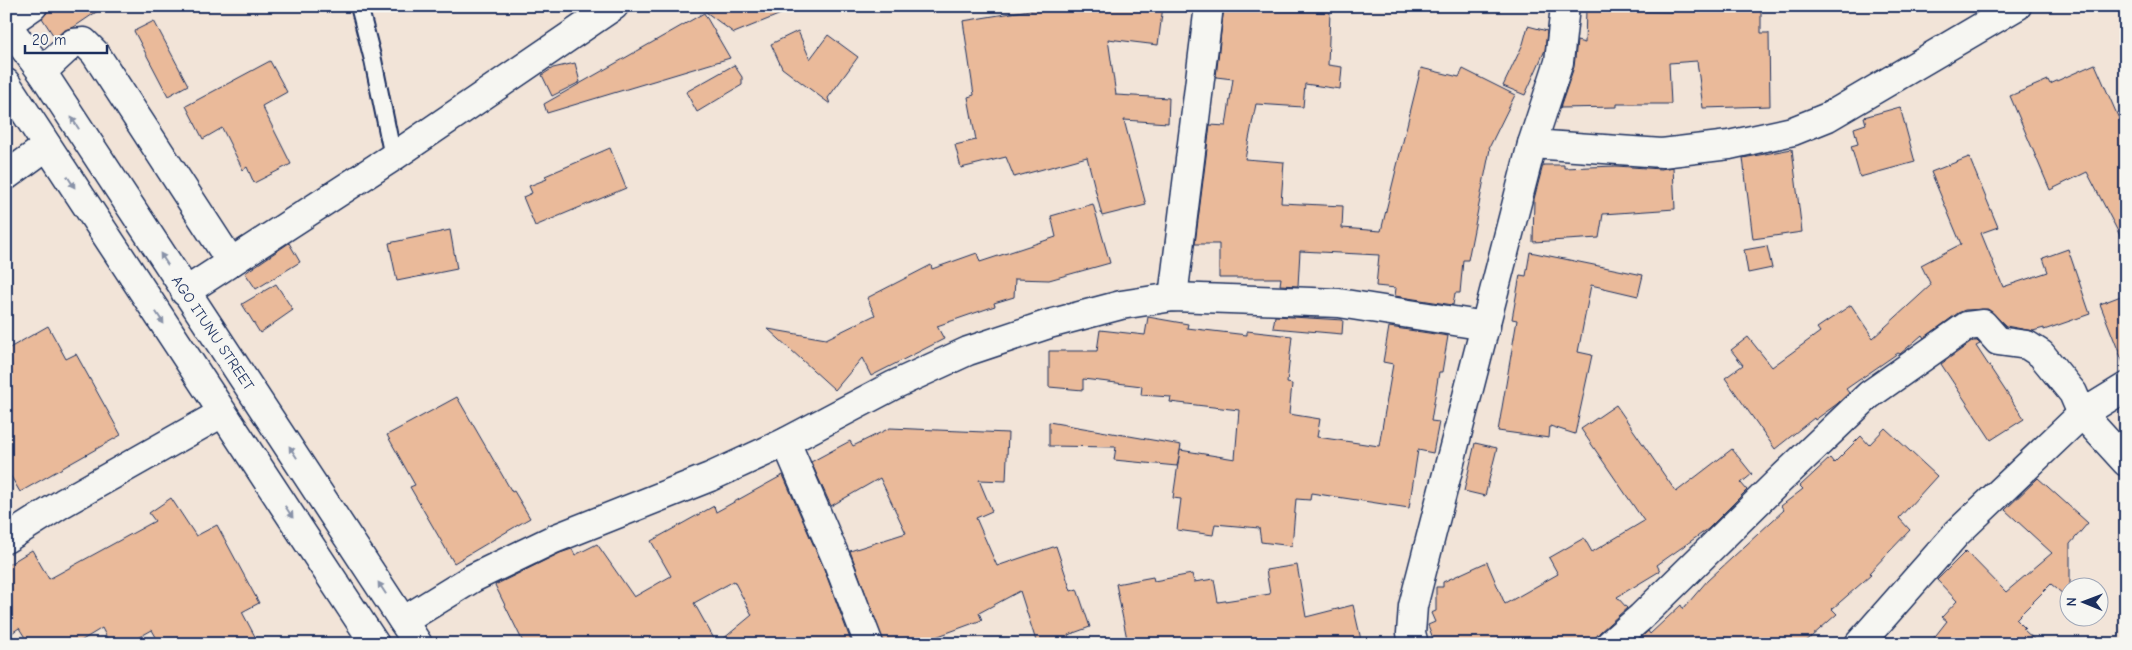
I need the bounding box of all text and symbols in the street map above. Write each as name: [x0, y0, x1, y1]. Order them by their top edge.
scale bar: [25, 22, 108, 54]
text: 20 m: [32, 31, 66, 49]
one-way arrow: [70, 116, 80, 129]
one-way arrow: [66, 176, 75, 189]
one-way arrow: [159, 252, 169, 265]
street label: AGO ITUNU STREET: [168, 272, 258, 394]
one-way arrow: [155, 311, 165, 325]
one-way arrow: [288, 446, 297, 459]
one-way arrow: [284, 505, 294, 518]
north arrow: [2060, 578, 2110, 628]
one-way arrow: [377, 582, 386, 595]
text: N: [2063, 597, 2080, 606]

